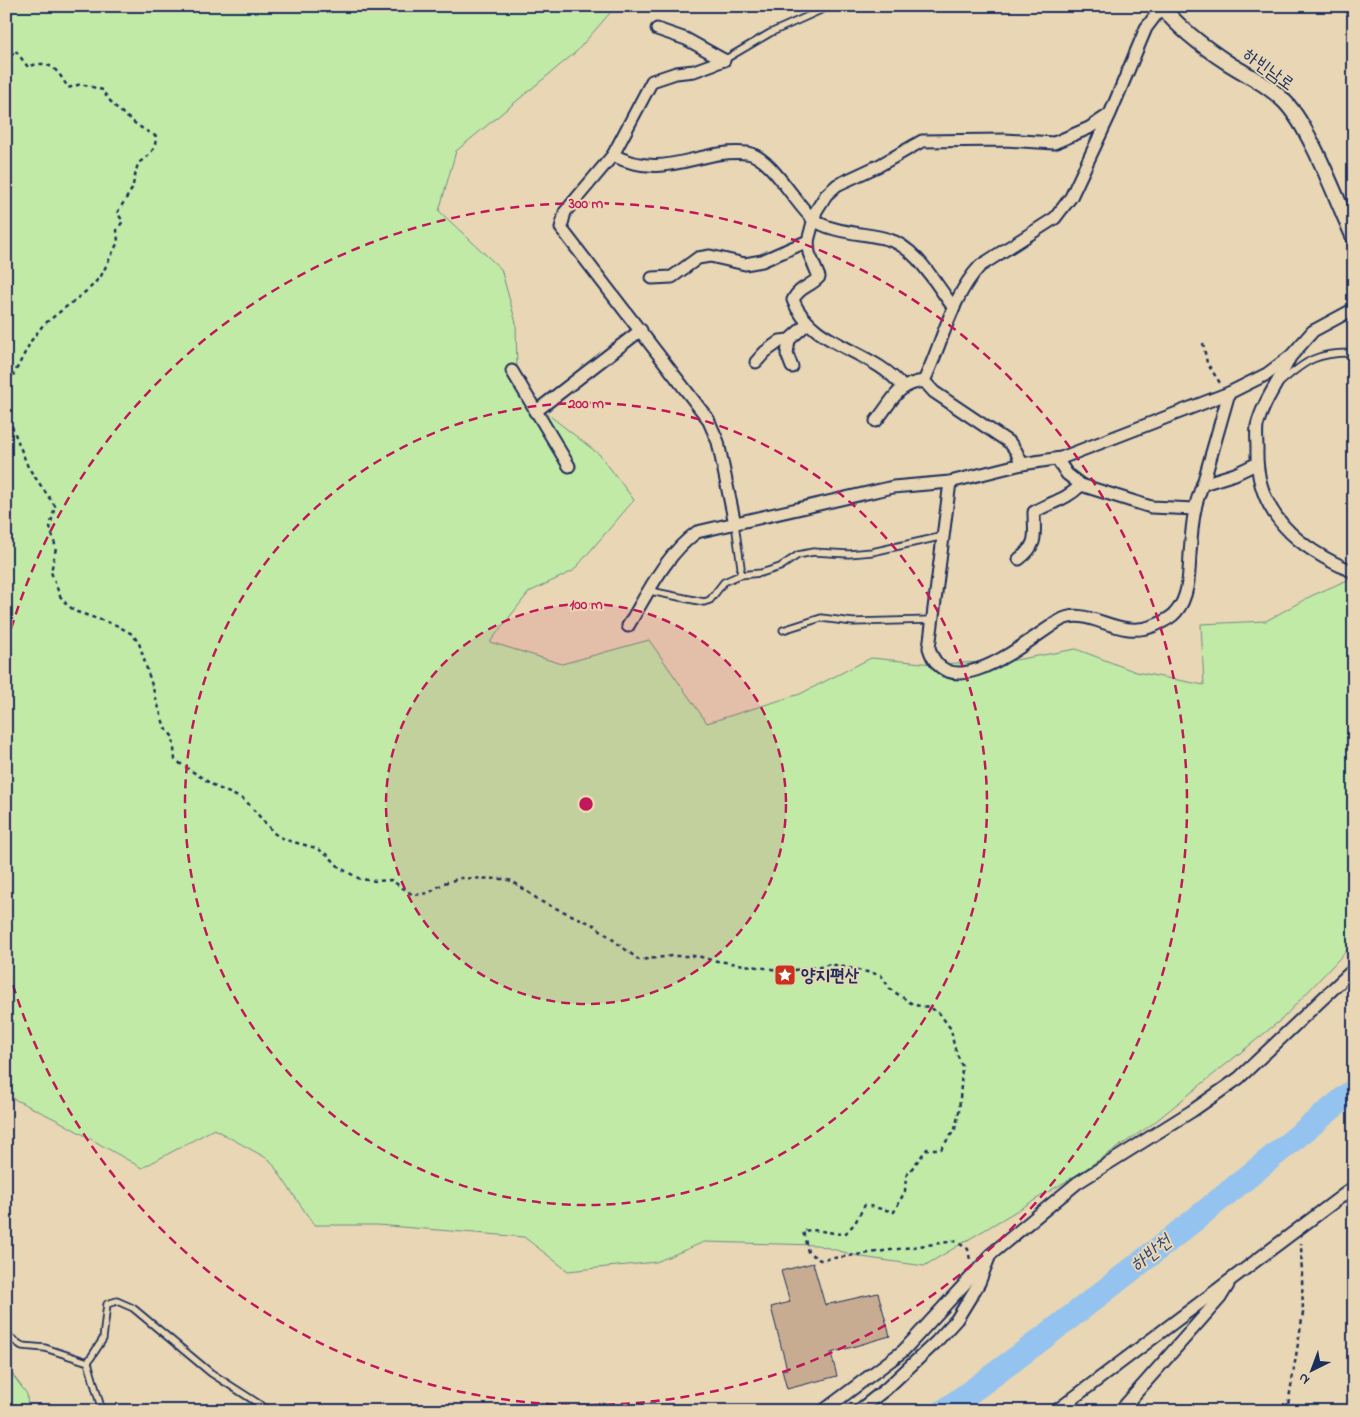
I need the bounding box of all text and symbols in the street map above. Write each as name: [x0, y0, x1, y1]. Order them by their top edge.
street label: 하빈남로: [1237, 43, 1299, 98]
text: 300 m: [568, 193, 604, 215]
text: 200 m: [567, 393, 604, 415]
text: 100 m: [569, 594, 603, 616]
centre of rings: [577, 795, 595, 813]
place icon: 양지편산: [773, 963, 797, 987]
place label: 양지편산: [801, 964, 859, 990]
water label: 하반천: [1125, 1228, 1179, 1279]
north arrow: [1288, 1344, 1338, 1394]
text: N: [1294, 1368, 1315, 1390]

